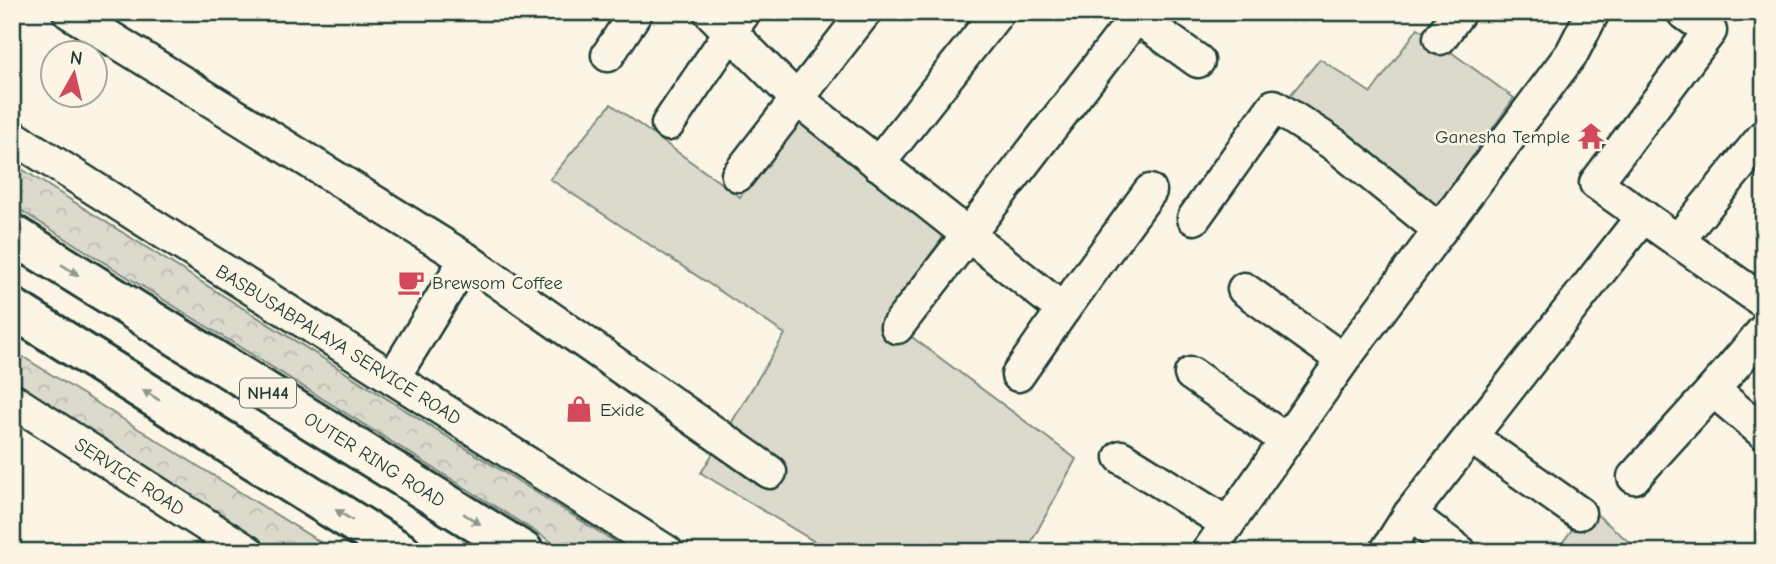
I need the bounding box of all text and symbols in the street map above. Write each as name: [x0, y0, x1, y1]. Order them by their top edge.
north arrow: [38, 38, 108, 108]
text: N: [69, 46, 84, 70]
temple icon: Ganesha Temple: [1576, 121, 1606, 151]
place label: Ganesha Temple: [1435, 126, 1570, 148]
street label: BASBUSABPALAYA SERVICE ROAD: [212, 260, 465, 430]
one-way arrow: [61, 264, 80, 277]
cafe icon: Brewsom Coffee: [396, 267, 426, 297]
place label: Brewsom Coffee: [432, 272, 563, 294]
road number: NH44: [240, 379, 296, 408]
one-way arrow: [141, 388, 161, 401]
shop icon: Exide: [564, 394, 594, 424]
place label: Exide: [600, 399, 644, 421]
street label: OUTER RING ROAD: [300, 408, 449, 512]
street label: SERVICE ROAD: [70, 433, 188, 520]
one-way arrow: [334, 509, 353, 522]
one-way arrow: [462, 513, 481, 526]

